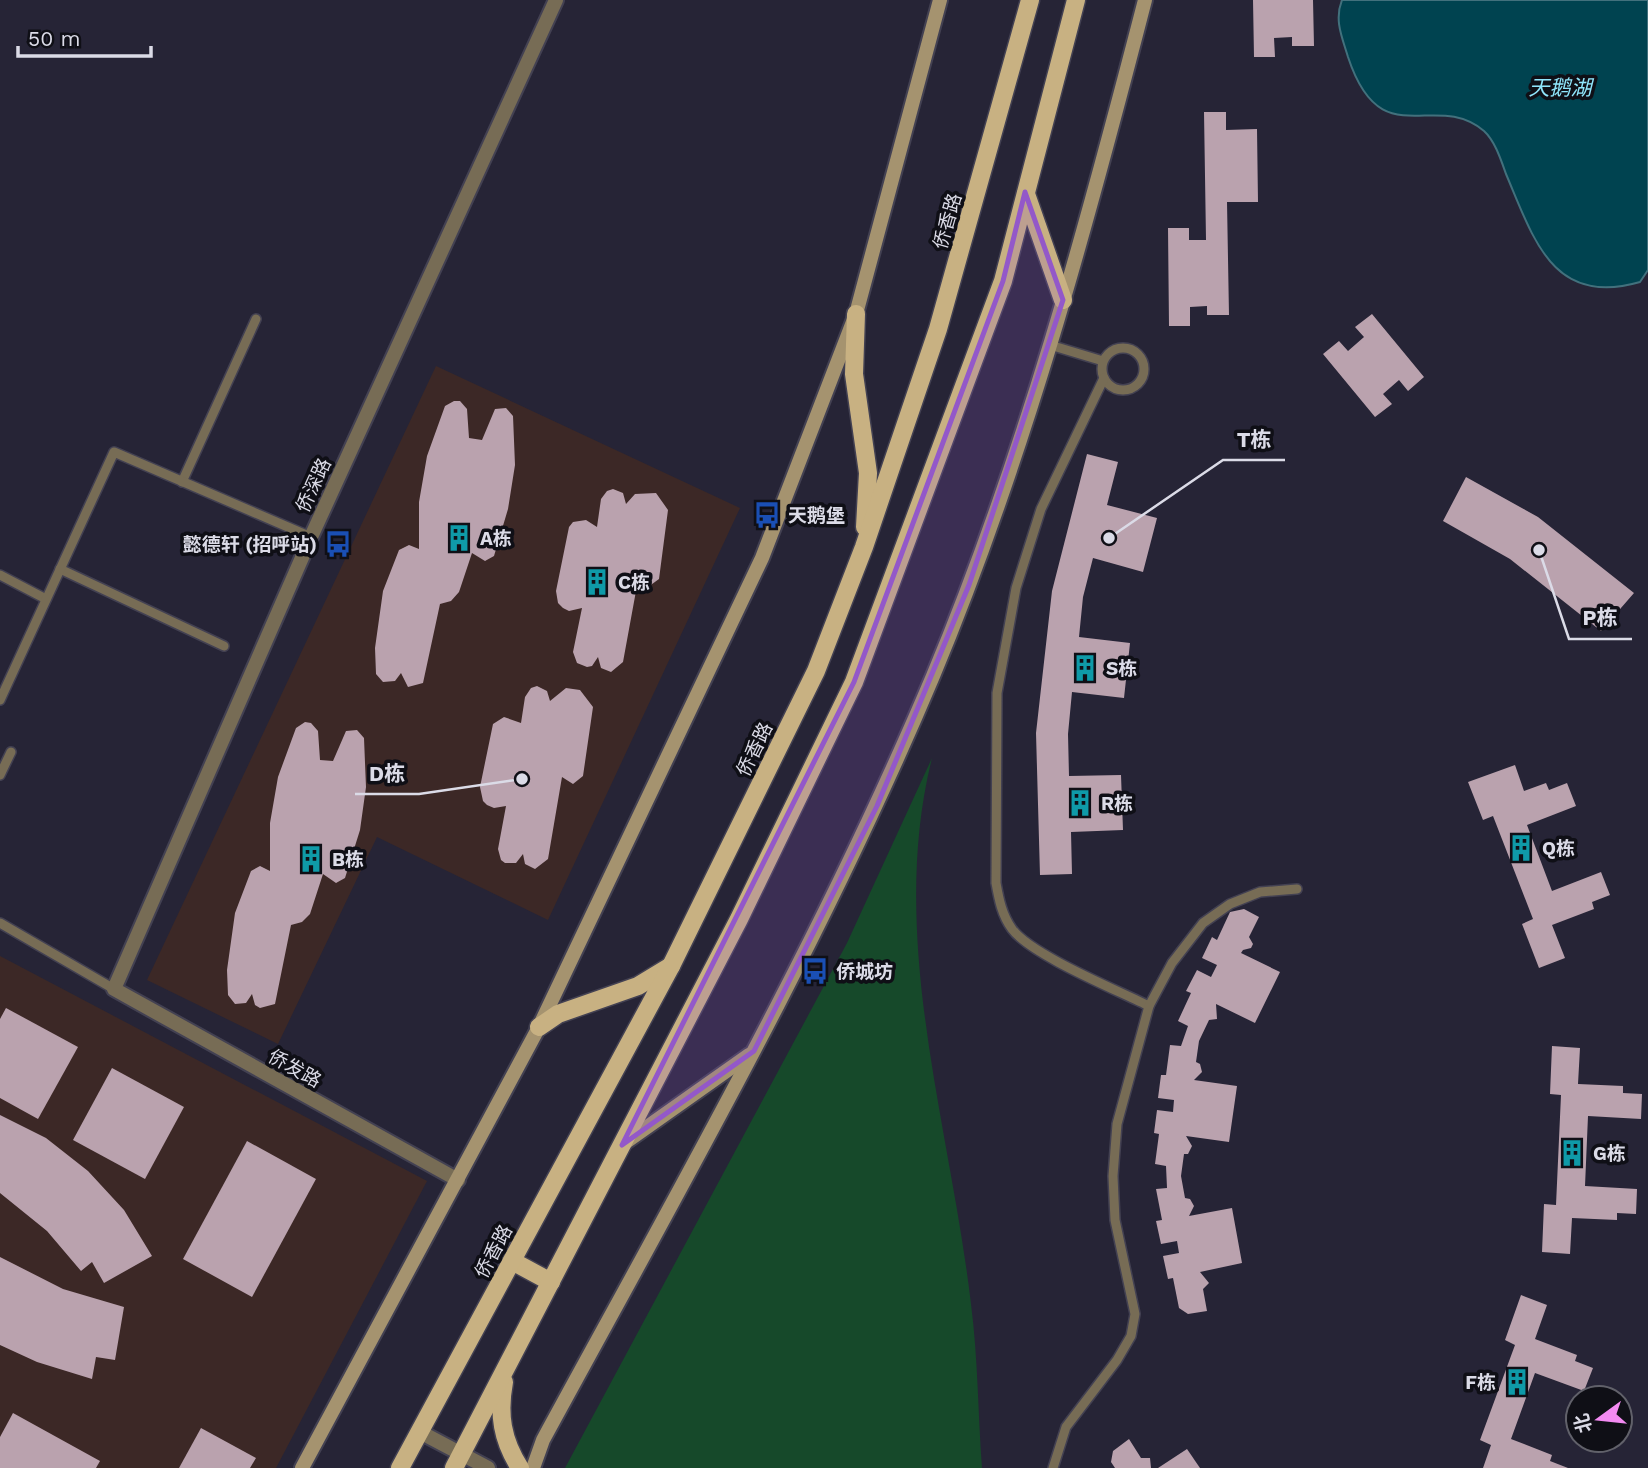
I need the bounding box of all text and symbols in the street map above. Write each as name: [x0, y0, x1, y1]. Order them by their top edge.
scale bar: [18, 14, 150, 58]
text: 50 m: [28, 26, 80, 51]
water label: 天鹅湖: [1529, 75, 1594, 100]
street label: 侨香路: [929, 191, 966, 252]
callout: T栋: [1223, 418, 1285, 460]
text: T栋: [1237, 427, 1271, 452]
street label: 侨深路: [291, 455, 336, 516]
bus stop icon: 天鹅堡: [752, 500, 782, 530]
place label: 天鹅堡: [788, 504, 845, 527]
building icon: A栋: [444, 523, 474, 553]
place label: A栋: [480, 527, 512, 550]
bus stop icon: 懿德轩 (招呼站): [323, 529, 353, 559]
place label: 懿德轩 (招呼站): [183, 533, 317, 556]
building icon: C栋: [582, 567, 612, 597]
place label: C栋: [618, 571, 650, 594]
callout: P栋: [1569, 597, 1632, 639]
text: P栋: [1582, 605, 1618, 630]
building icon: S栋: [1070, 653, 1100, 683]
place label: S栋: [1106, 657, 1137, 680]
street label: 侨香路: [732, 719, 777, 780]
callout: D栋: [355, 752, 419, 794]
text: D栋: [369, 761, 405, 786]
building icon: R栋: [1065, 788, 1095, 818]
place label: R栋: [1101, 792, 1133, 815]
building icon: Q栋: [1506, 833, 1536, 863]
place label: Q栋: [1542, 837, 1575, 860]
building icon: B栋: [296, 844, 326, 874]
place label: B栋: [332, 848, 364, 871]
bus stop icon: 侨城坊: [800, 956, 830, 986]
place label: 侨城坊: [836, 960, 893, 983]
street label: 侨发路: [264, 1045, 325, 1092]
building icon: G栋: [1557, 1138, 1587, 1168]
place label: G栋: [1593, 1142, 1626, 1165]
street label: 侨香路: [470, 1221, 517, 1282]
building icon: F栋: [1502, 1367, 1532, 1397]
place label: F栋: [1465, 1371, 1496, 1394]
north arrow: [1564, 1384, 1634, 1454]
text: 北: [1569, 1411, 1597, 1435]

